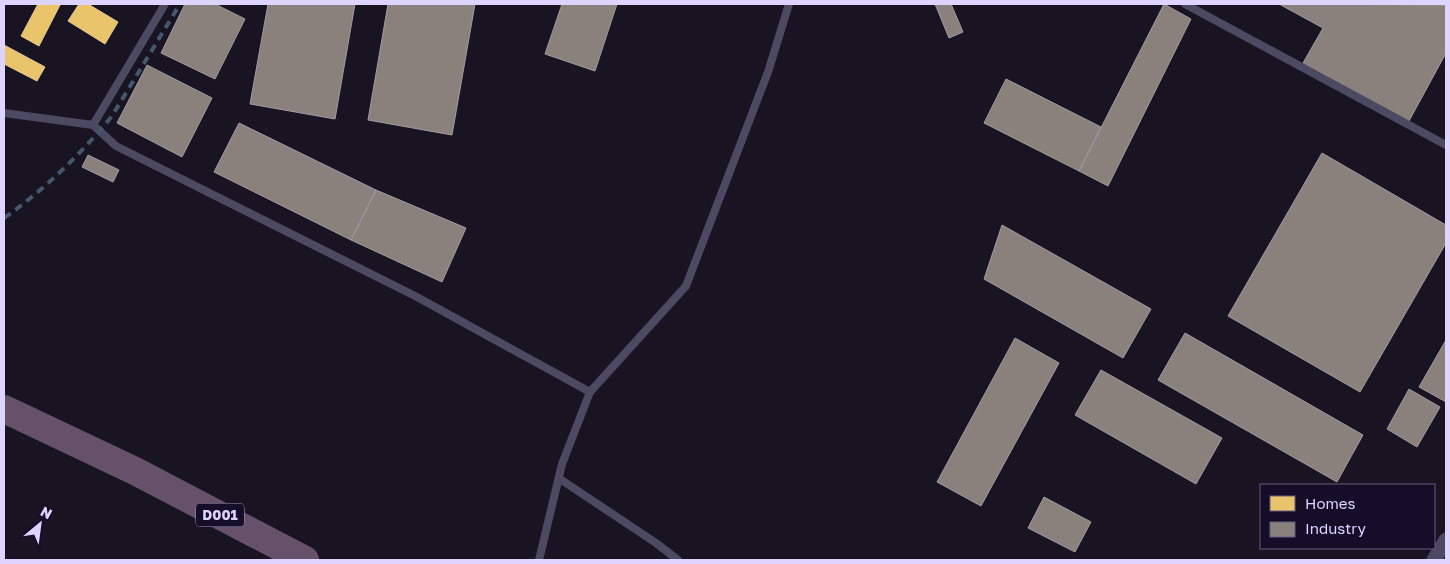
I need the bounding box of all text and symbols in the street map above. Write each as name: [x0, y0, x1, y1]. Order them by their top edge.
legend: [1260, 484, 1435, 549]
text: Homes: [1305, 494, 1355, 512]
north arrow: [15, 499, 65, 549]
text: N: [38, 502, 55, 522]
road number: D001: [196, 504, 244, 526]
text: Industry: [1305, 519, 1366, 537]

